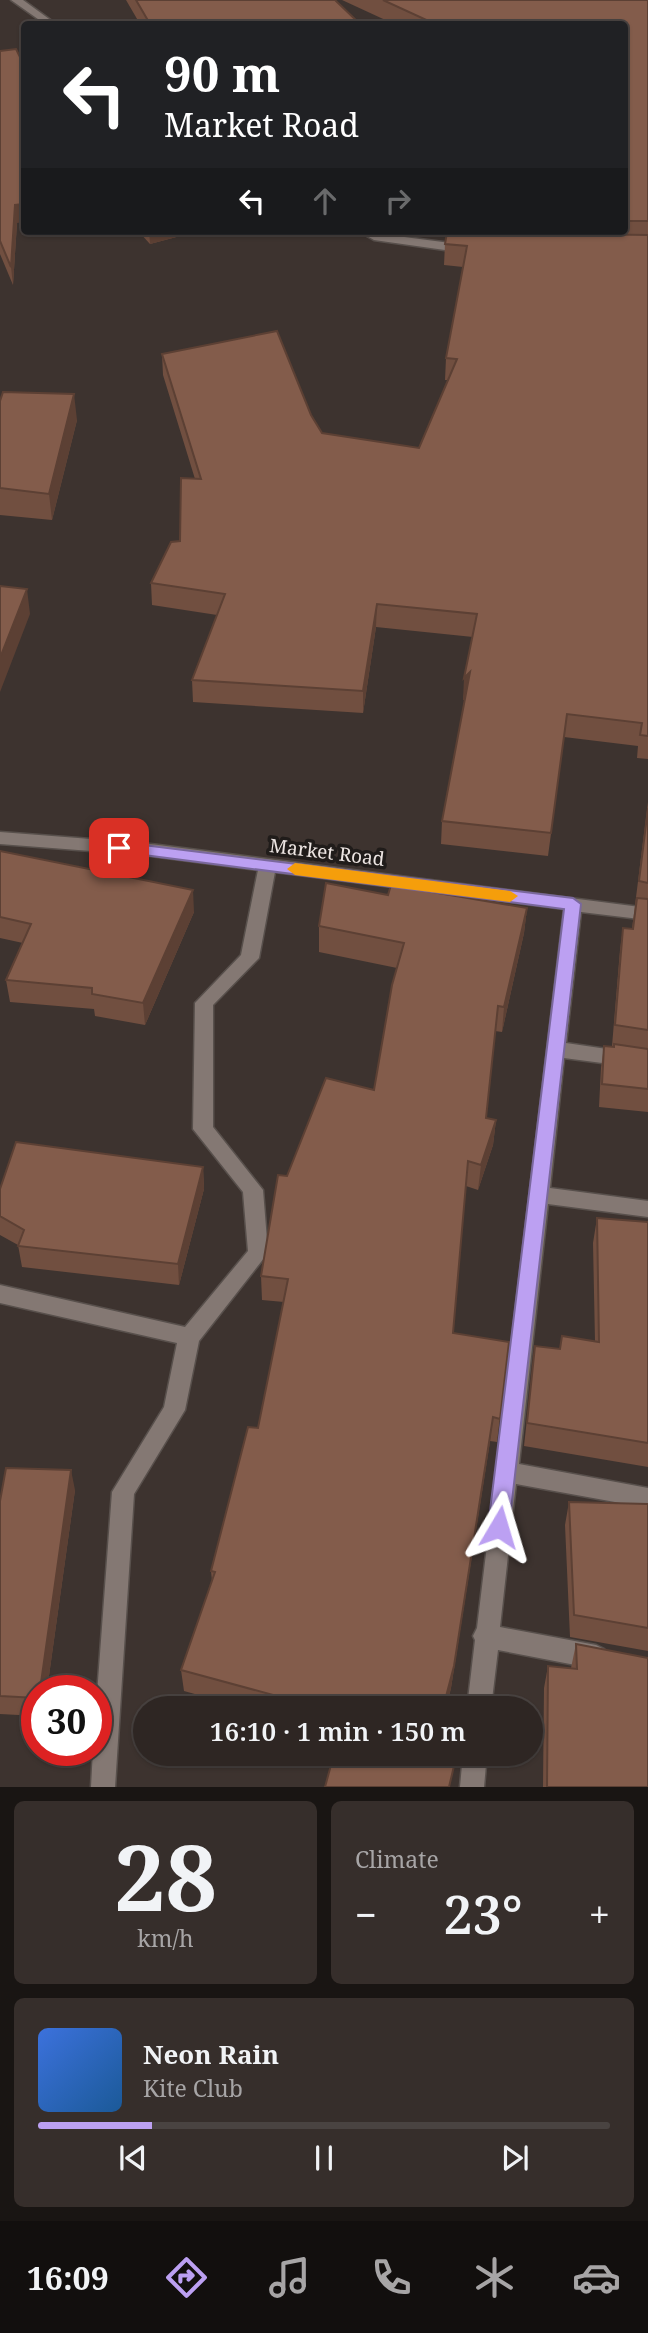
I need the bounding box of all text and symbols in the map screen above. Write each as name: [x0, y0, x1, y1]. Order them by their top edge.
text: 90 m: [164, 40, 280, 106]
icon: left: [49, 49, 140, 140]
text: Market Road: [164, 103, 359, 146]
icon: left: [233, 182, 271, 220]
icon: ahead: [306, 182, 344, 220]
icon: right: [379, 182, 417, 220]
pin: [89, 818, 149, 878]
icon: arrive: [100, 829, 138, 867]
street label: Market Road: [268, 832, 386, 872]
position arrow: [462, 1490, 536, 1564]
speed limit sign: 30: [21, 1675, 112, 1766]
text: 16:10 · 1 min · 150 m: [210, 1713, 466, 1749]
text: 28: [114, 1814, 217, 1938]
text: Climate: [355, 1843, 439, 1875]
text: 23°: [443, 1878, 523, 1949]
text: −: [355, 1888, 377, 1940]
text: +: [589, 1888, 610, 1940]
text: km/h: [137, 1922, 194, 1954]
text: Neon Rain: [143, 2036, 279, 2072]
text: Kite Club: [143, 2072, 243, 2104]
icon: previous: [114, 2139, 152, 2177]
icon: pause: [305, 2139, 343, 2177]
icon: next: [496, 2139, 534, 2177]
icon: directions: [162, 2253, 211, 2302]
icon: music: [265, 2253, 314, 2302]
icon: phone: [367, 2253, 416, 2302]
icon: climate: [470, 2253, 519, 2302]
icon: car: [572, 2253, 621, 2302]
text: 16:09: [27, 2256, 109, 2299]

